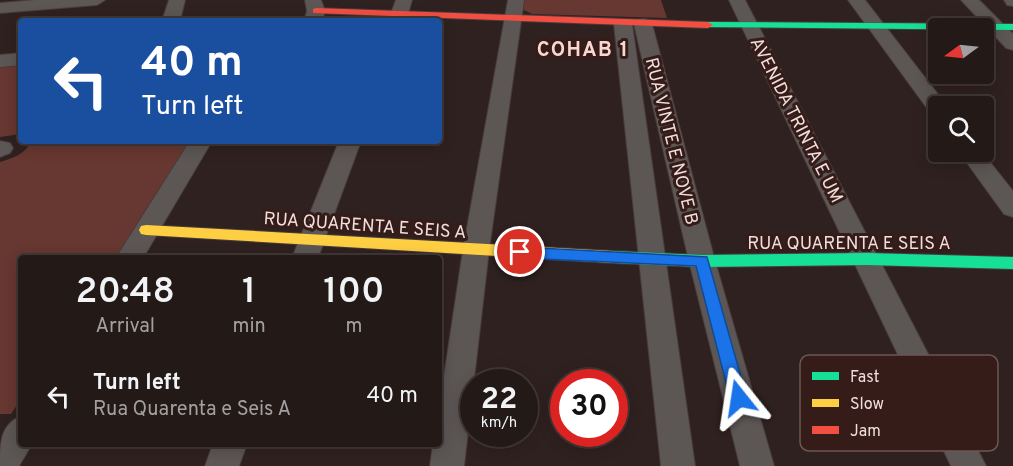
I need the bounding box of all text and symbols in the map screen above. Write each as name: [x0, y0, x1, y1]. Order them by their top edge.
north arrow: [928, 18, 994, 84]
map controls: [928, 18, 994, 162]
street label: AVENIDA TRINTA E UM: [744, 34, 847, 207]
text: 40 m: [141, 38, 243, 91]
district label: COHAB 1: [537, 38, 629, 64]
icon: left: [42, 42, 120, 120]
street label: RUA VINTE E NOVE B: [639, 55, 702, 227]
text: Turn left: [141, 90, 243, 124]
button: search: [928, 96, 994, 162]
street label: RUA QUARENTA E SEIS A: [263, 208, 467, 245]
pin: [494, 226, 545, 277]
street label: RUA QUARENTA E SEIS A: [747, 233, 951, 256]
icon: arrive: [503, 235, 536, 268]
text: 20:48: [76, 270, 175, 316]
text: 1: [242, 270, 256, 316]
text: 100: [323, 270, 384, 316]
text: Arrival: [95, 314, 155, 340]
text: min: [233, 314, 266, 340]
text: m: [345, 314, 362, 340]
legend: [800, 355, 998, 451]
position arrow: [707, 366, 771, 430]
text: Fast: [850, 368, 880, 388]
speed limit sign: 30: [550, 369, 628, 447]
text: Turn left: [93, 370, 181, 397]
icon: left: [42, 380, 75, 413]
text: 22: [481, 382, 517, 419]
text: 40 m: [366, 383, 418, 410]
text: Slow: [850, 395, 884, 415]
text: Rua Quarenta e Seis A: [93, 397, 291, 423]
text: km/h: [481, 414, 517, 433]
text: Jam: [850, 422, 881, 442]

